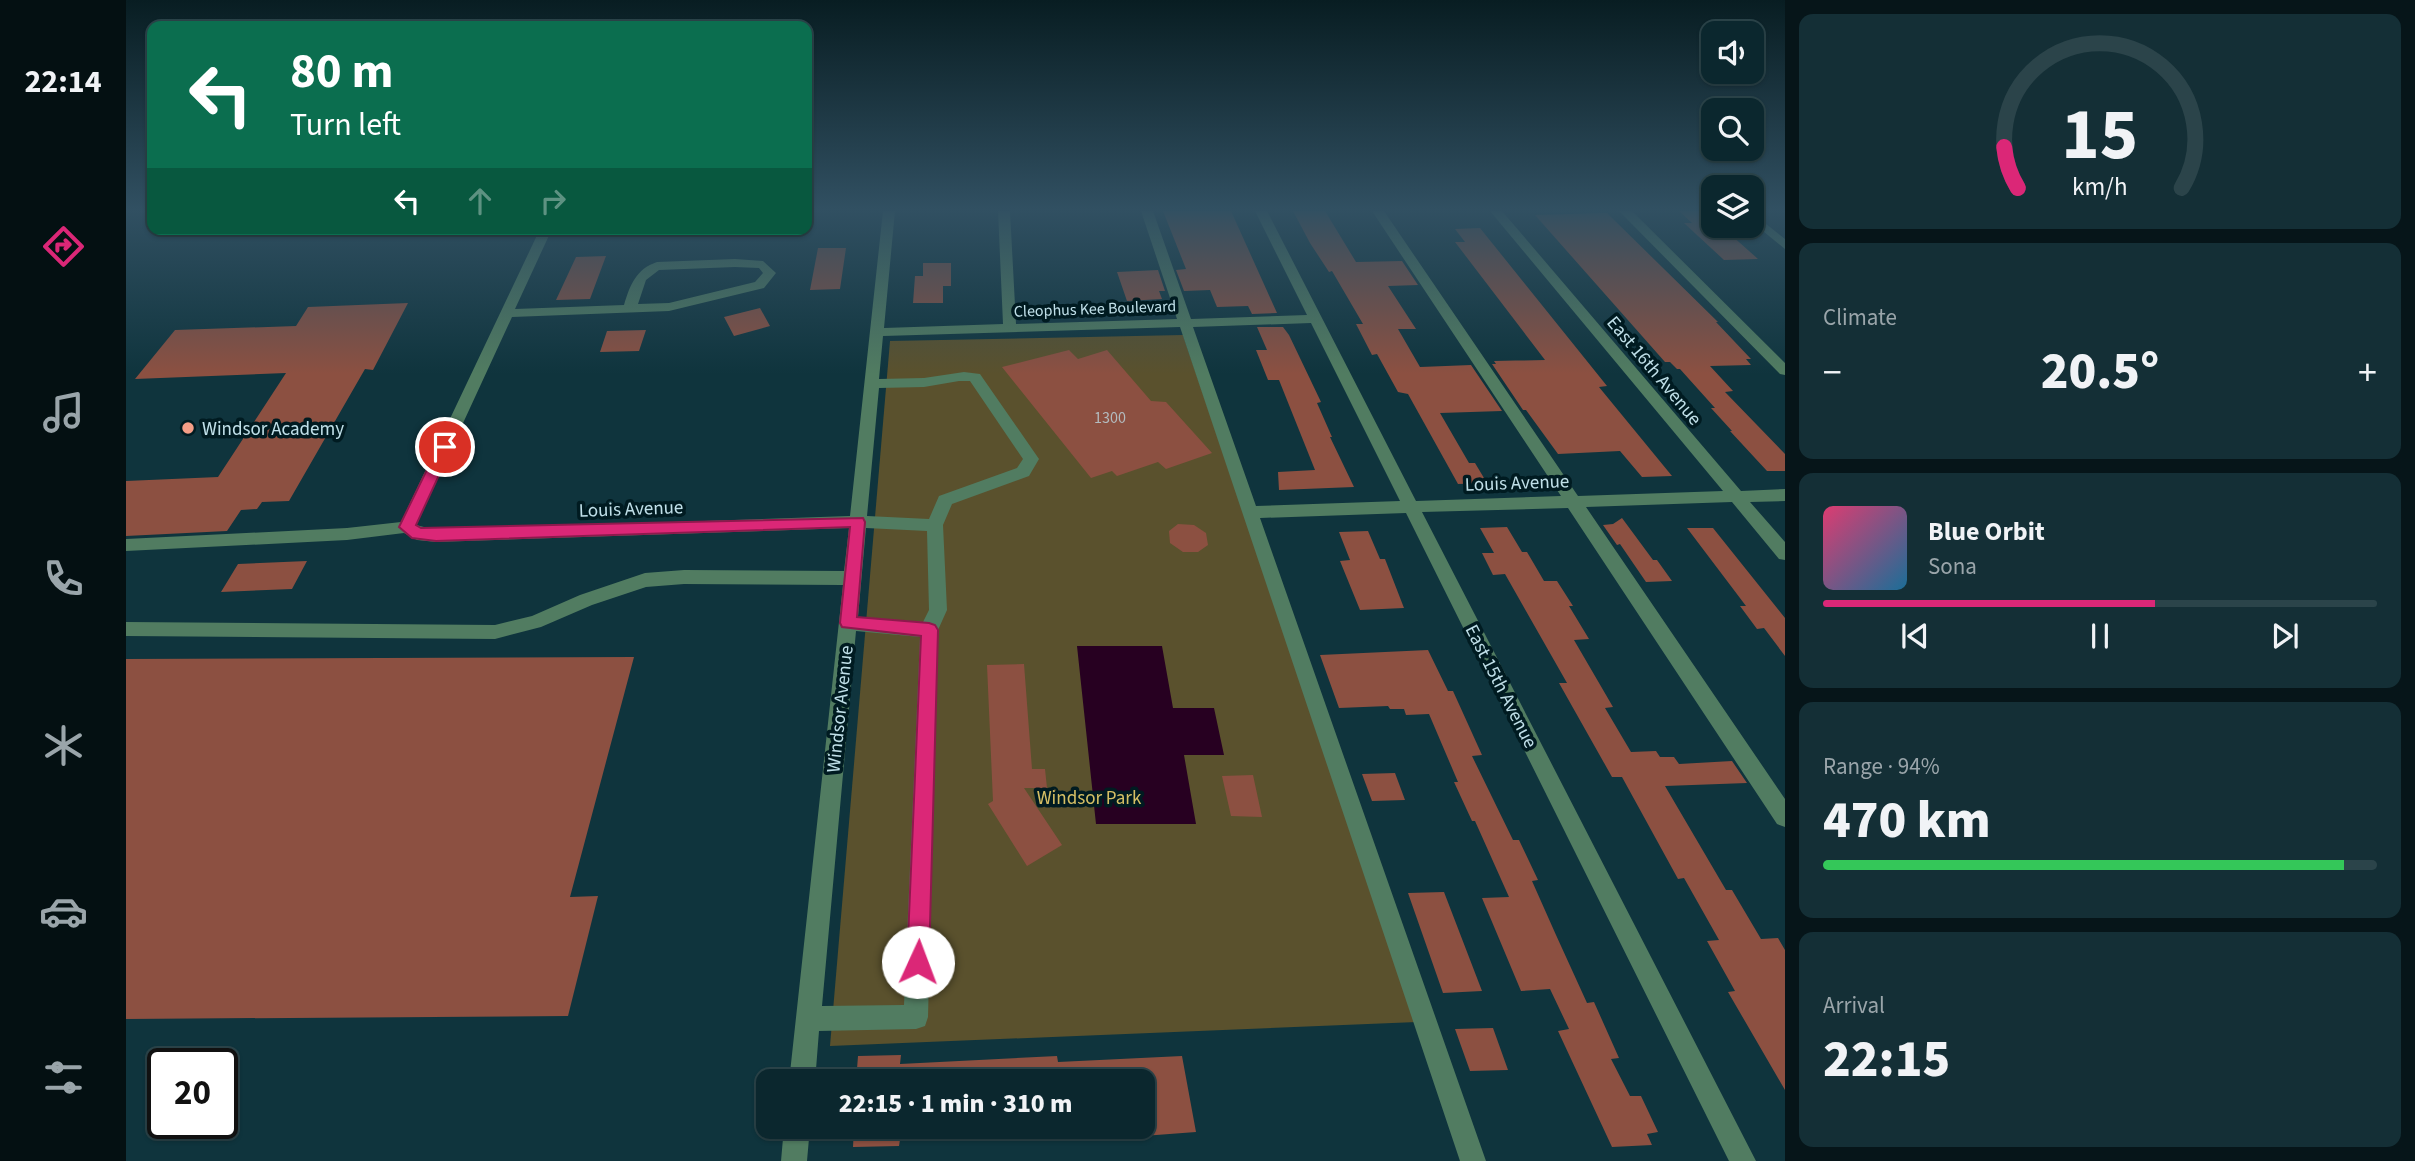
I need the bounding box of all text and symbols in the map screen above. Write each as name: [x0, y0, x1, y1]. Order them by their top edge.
map controls: [1701, 21, 1764, 238]
button: sound: [1701, 21, 1764, 84]
text: 80 m: [290, 37, 394, 107]
icon: left: [175, 49, 266, 140]
text: 22:14: [24, 59, 102, 105]
text: 15: [2062, 83, 2138, 187]
button: search: [1701, 98, 1764, 161]
text: Turn left: [290, 102, 401, 148]
text: km/h: [2072, 169, 2128, 205]
button: layers: [1701, 175, 1764, 238]
icon: left: [388, 182, 426, 220]
icon: ahead: [461, 182, 499, 220]
icon: right: [534, 182, 572, 220]
icon: directions: [39, 222, 88, 271]
street label: Cleophus Kee Boulevard: [1013, 295, 1177, 323]
text: Climate: [1823, 301, 1897, 334]
street label: East 16th Avenue: [1600, 310, 1708, 432]
text: 20.5°: [2041, 335, 2159, 409]
text: −: [1823, 346, 1842, 400]
text: +: [2358, 346, 2377, 400]
icon: music: [39, 388, 88, 437]
house number: 1300: [1094, 407, 1126, 429]
place label: Windsor Academy: [202, 416, 344, 443]
pin: [415, 417, 475, 477]
marker: Windsor Academy: [180, 420, 196, 436]
icon: arrive: [426, 428, 464, 466]
street label: Louis Avenue: [1464, 468, 1570, 499]
street label: Louis Avenue: [578, 494, 684, 525]
text: Blue Orbit: [1928, 513, 2045, 550]
text: Sona: [1928, 550, 1977, 583]
icon: phone: [39, 554, 88, 603]
icon: previous: [1896, 617, 1934, 655]
icon: pause: [2081, 617, 2119, 655]
icon: next: [2266, 617, 2304, 655]
street label: East 15th Avenue: [1458, 620, 1543, 753]
street label: Windsor Avenue: [820, 644, 861, 774]
icon: climate: [39, 721, 88, 770]
text: Range · 94%: [1823, 750, 1940, 783]
text: 470 km: [1823, 784, 1991, 858]
park label: Windsor Park: [1037, 785, 1142, 812]
icon: car: [39, 887, 88, 936]
position arrow: [881, 925, 955, 999]
text: Arrival: [1823, 989, 1885, 1022]
text: 22:15: [1823, 1023, 1950, 1097]
speed limit sign: 20: [147, 1048, 238, 1139]
icon: filters: [39, 1053, 88, 1102]
text: 22:15 · 1 min · 310 m: [839, 1085, 1072, 1122]

